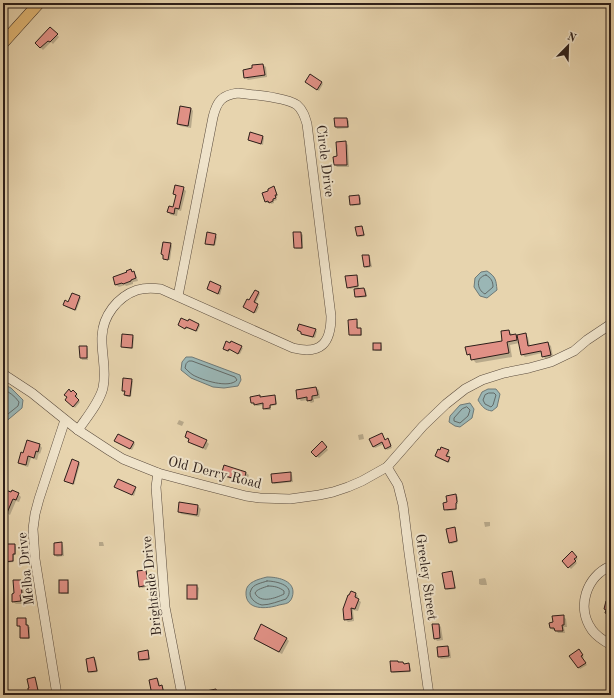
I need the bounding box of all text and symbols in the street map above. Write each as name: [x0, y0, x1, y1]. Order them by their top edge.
north arrow: [548, 26, 588, 66]
text: N: [565, 31, 578, 45]
street label: Circle Drive: [314, 124, 336, 198]
street label: Old Derry Road: [166, 455, 263, 491]
street label: Melba Drive: [15, 532, 37, 606]
street label: Greeley Street: [413, 533, 439, 621]
street label: Brightside Drive: [140, 535, 164, 637]

